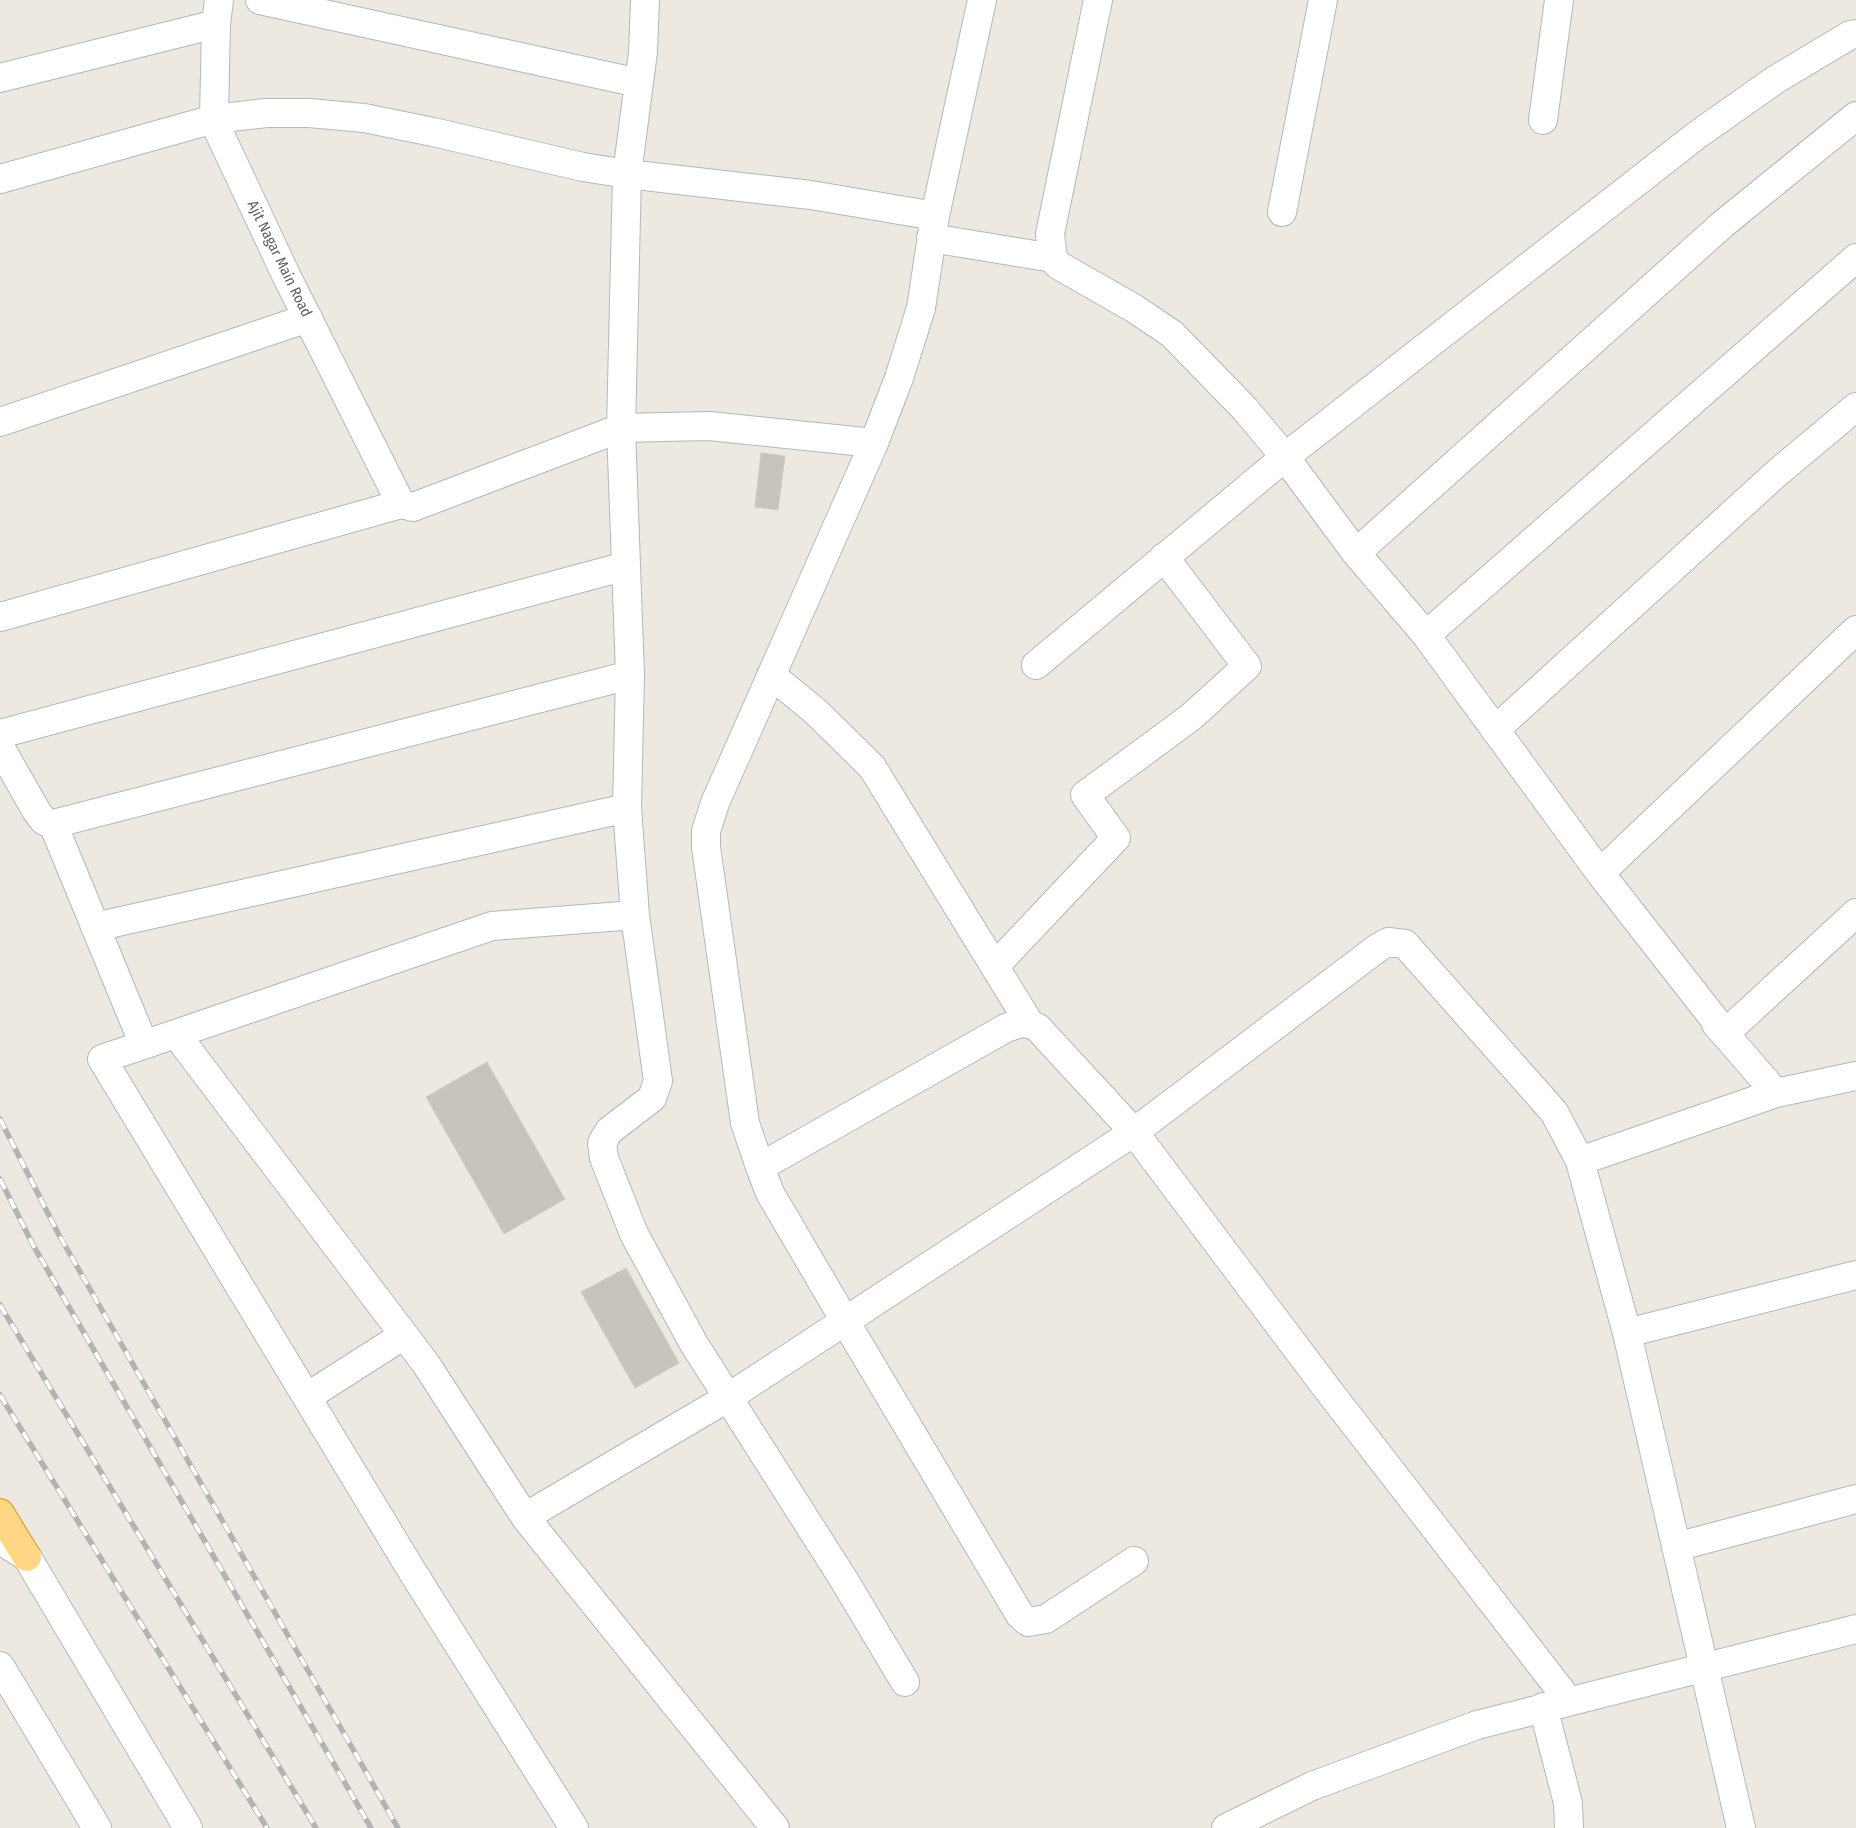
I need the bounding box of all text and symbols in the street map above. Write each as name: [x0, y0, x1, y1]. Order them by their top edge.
street label: Ajit Nagar Main Road: [243, 198, 315, 320]

